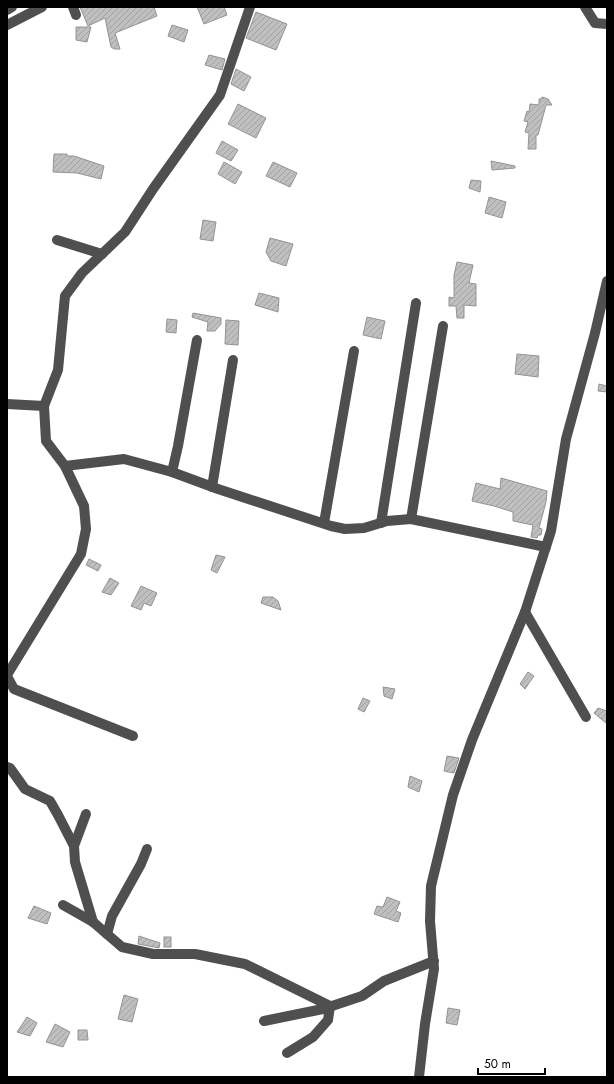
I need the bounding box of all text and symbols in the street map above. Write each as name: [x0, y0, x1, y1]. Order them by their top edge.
scale bar: [478, 1050, 545, 1076]
text: 50 m: [484, 1055, 511, 1073]

